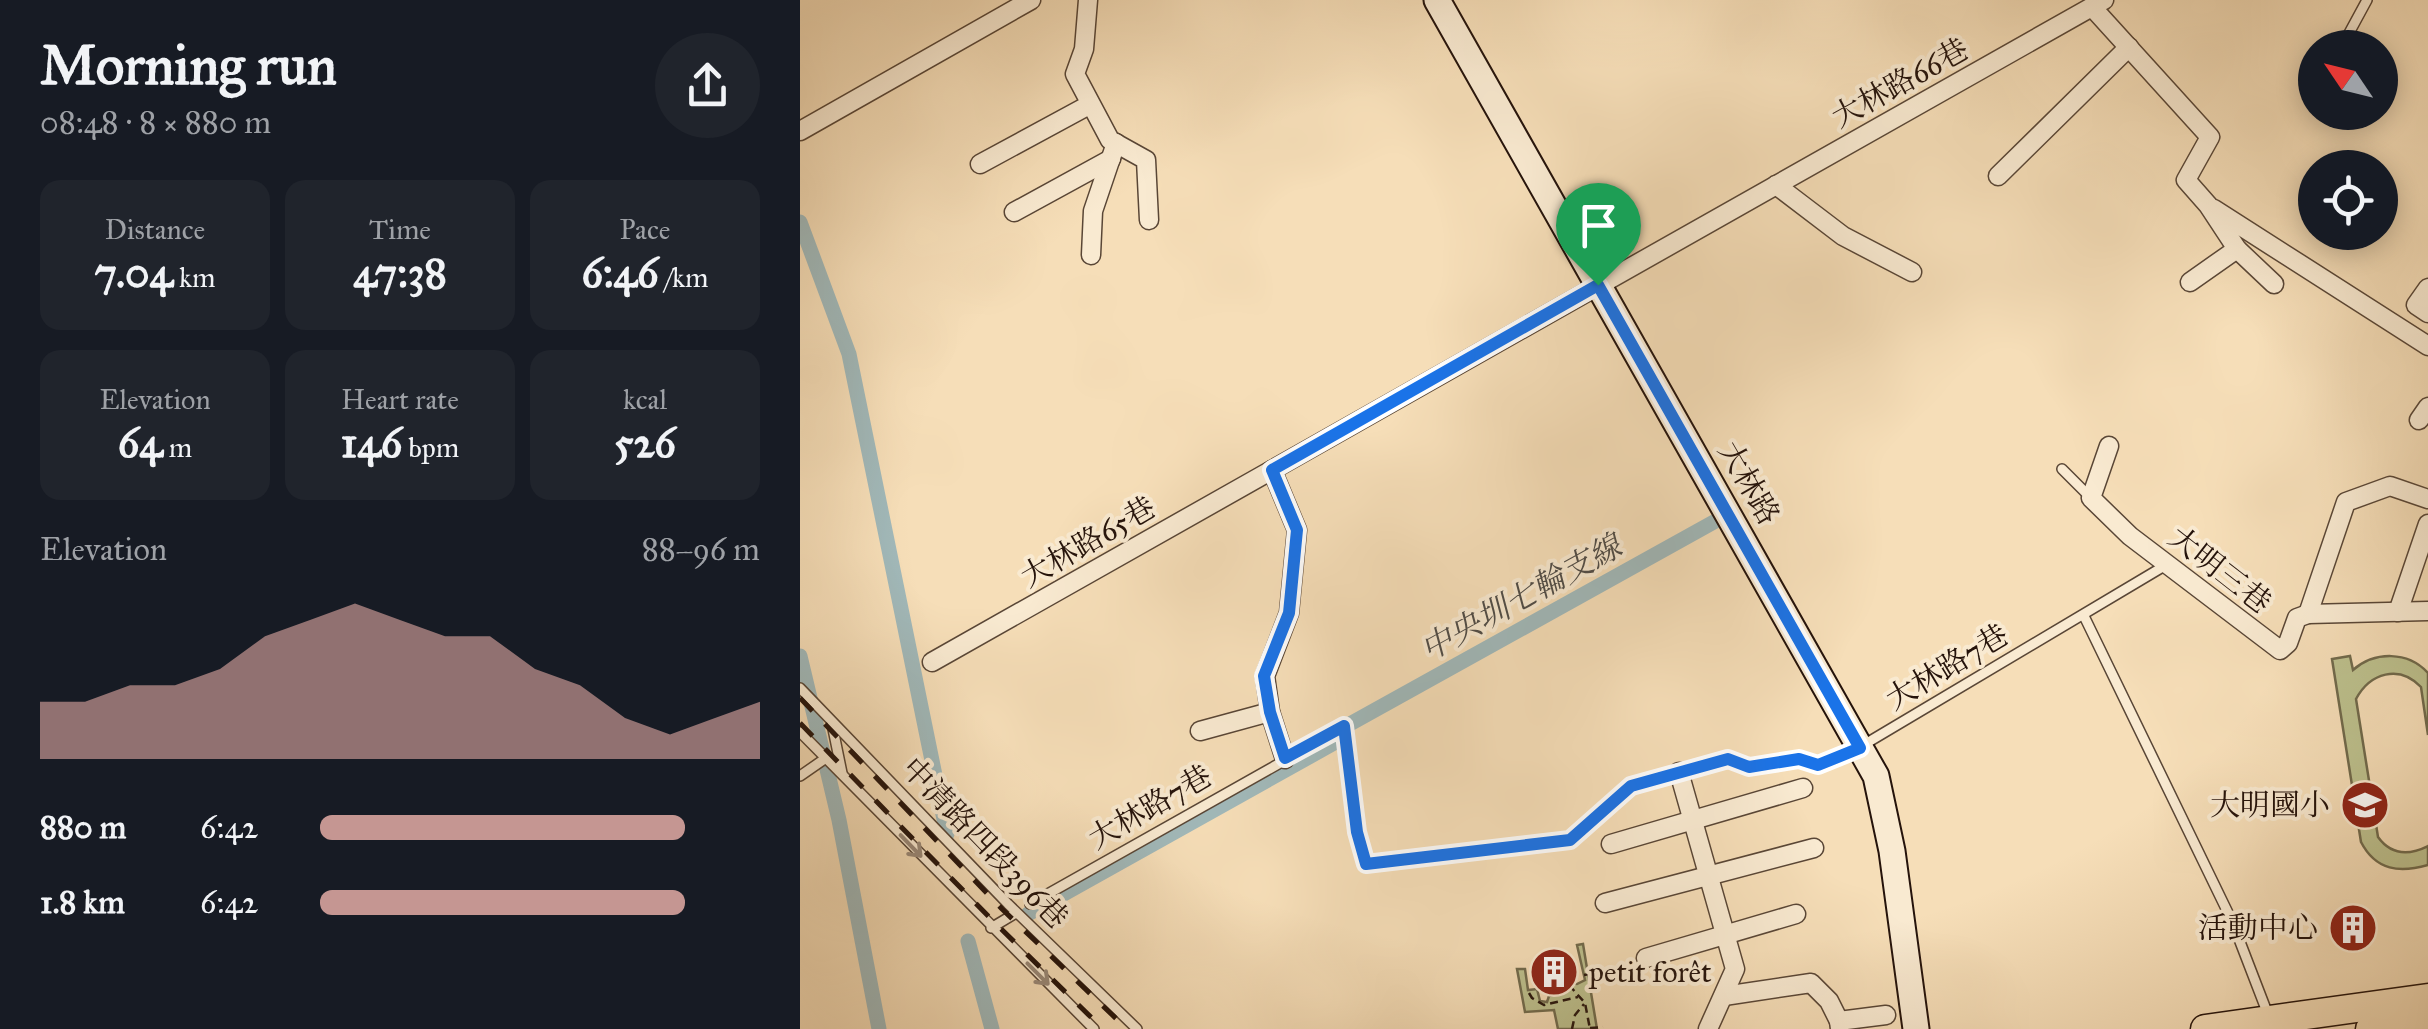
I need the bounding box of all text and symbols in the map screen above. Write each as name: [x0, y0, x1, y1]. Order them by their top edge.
north arrow: [2298, 30, 2398, 130]
map controls: [2298, 30, 2398, 250]
street label: 大林路66巷: [1825, 31, 1975, 135]
text: Morning run: [40, 32, 337, 99]
button: share: [655, 33, 760, 138]
text: 08:48 · 8 × 880 m: [40, 103, 271, 142]
button: locate: [2298, 150, 2398, 250]
pin: [1556, 183, 1641, 286]
icon: arrive: [1571, 198, 1626, 253]
text: Distance: [105, 212, 205, 247]
text: Time: [369, 212, 431, 247]
text: Pace: [620, 212, 670, 247]
text: 7.04: [94, 247, 173, 299]
text: 47:38: [353, 247, 447, 299]
text: 6:46: [581, 247, 658, 299]
text: km: [173, 260, 216, 295]
text: /km: [658, 260, 709, 295]
text: Elevation: [99, 382, 211, 417]
text: Heart rate: [341, 382, 459, 417]
text: kcal: [623, 382, 667, 417]
text: 64: [118, 417, 163, 469]
text: 146: [341, 417, 402, 469]
text: 526: [614, 417, 676, 469]
text: m: [163, 430, 192, 465]
text: bpm: [402, 430, 459, 465]
street label: 大林路: [1711, 435, 1787, 531]
street label: 大林路65巷: [1014, 489, 1162, 595]
street label: 大明三巷: [2162, 519, 2278, 621]
water label: 中央圳七輪支線: [1414, 525, 1631, 669]
text: Elevation: [40, 530, 167, 569]
text: 88–96 m: [642, 530, 760, 569]
street label: 大林路7巷: [1879, 617, 2015, 717]
street label: 中清路四段396巷: [894, 750, 1076, 937]
street label: 大林路7巷: [1082, 757, 1218, 857]
school or university icon: 大明國小: [2339, 779, 2391, 831]
place label: 大明國小: [2210, 787, 2330, 823]
text: 880 m: [40, 808, 126, 847]
text: 6:42: [200, 808, 258, 847]
one-way arrow: [898, 833, 922, 857]
text: 1.8 km: [40, 883, 125, 922]
text: 6:42: [200, 883, 258, 922]
building icon: 活動中心: [2327, 902, 2379, 954]
place label: 活動中心: [2198, 910, 2318, 946]
building icon: petit forêt: [1528, 946, 1580, 998]
place label: petit forêt: [1588, 954, 1712, 990]
one-way arrow: [1025, 962, 1049, 986]

